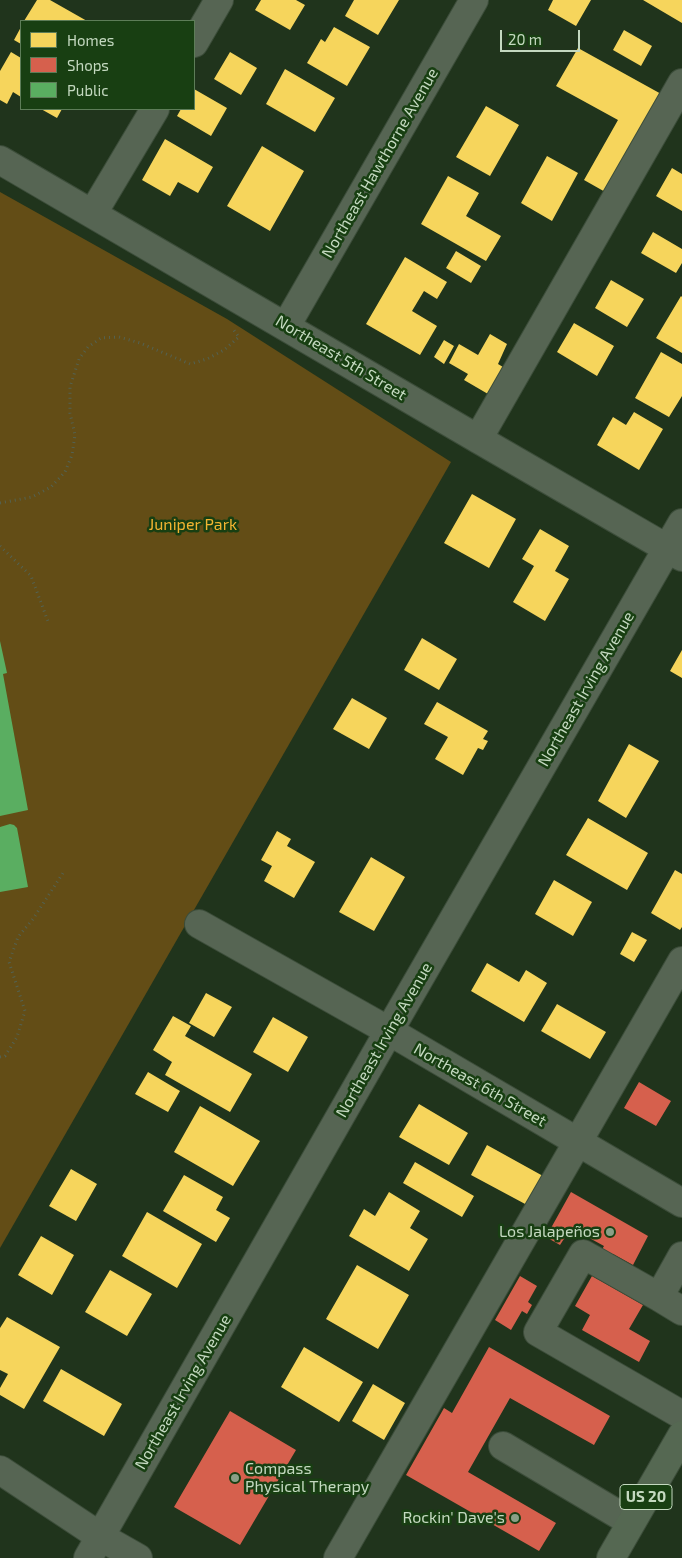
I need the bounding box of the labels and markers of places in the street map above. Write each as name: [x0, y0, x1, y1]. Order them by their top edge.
place label: Los Jalapeños: [499, 1222, 600, 1242]
marker: Los Jalapeños: [604, 1226, 616, 1238]
place label: Compass Physical Therapy: [245, 1459, 369, 1497]
marker: Compass Physical Therapy: [229, 1472, 241, 1484]
place label: Rockin' Dave's: [402, 1508, 505, 1528]
marker: Rockin' Dave's: [509, 1512, 521, 1524]

